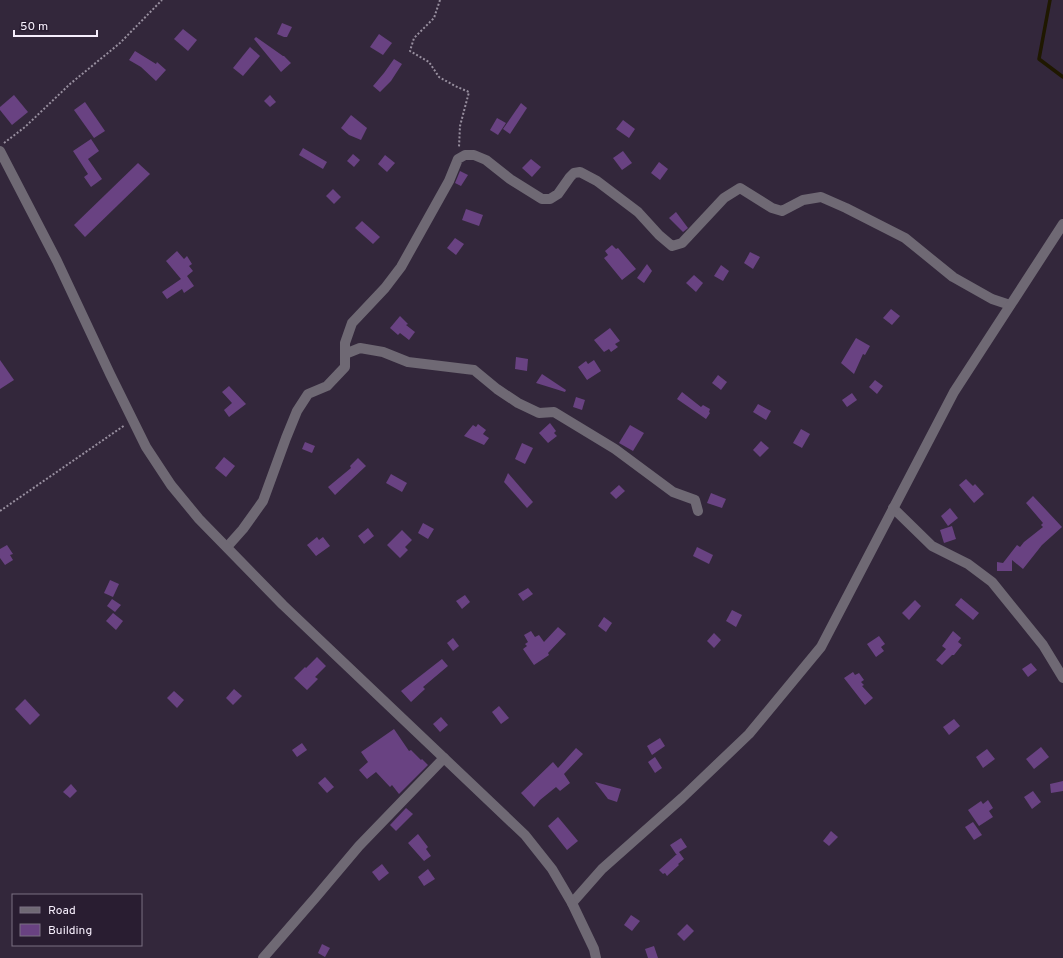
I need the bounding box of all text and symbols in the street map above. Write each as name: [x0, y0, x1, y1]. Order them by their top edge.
scale bar: [14, 12, 97, 38]
text: 50 m: [20, 19, 48, 35]
legend: [12, 894, 142, 946]
text: Road: [48, 903, 76, 919]
text: Building: [48, 923, 92, 939]

